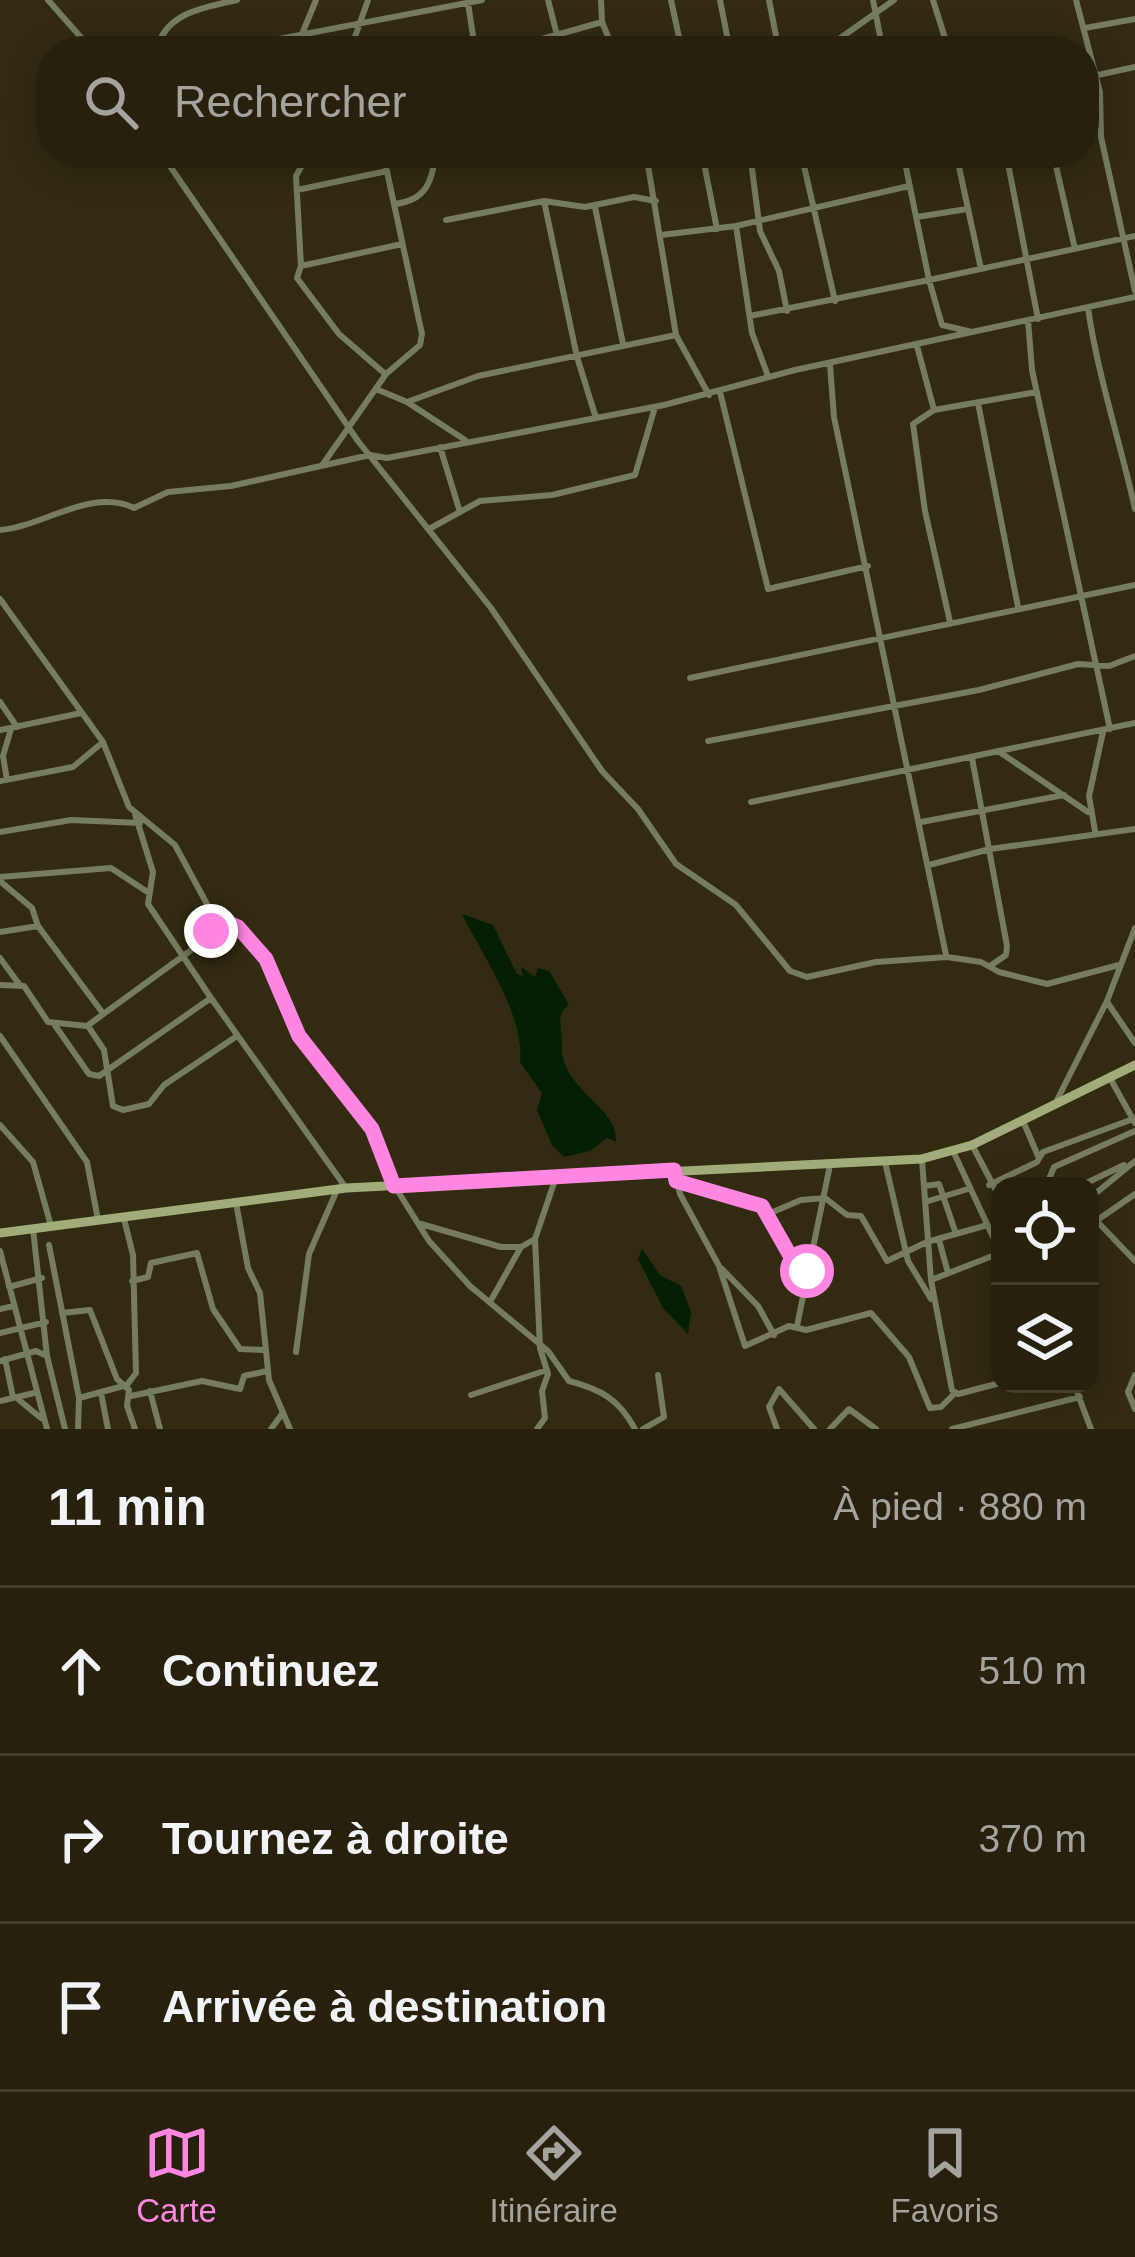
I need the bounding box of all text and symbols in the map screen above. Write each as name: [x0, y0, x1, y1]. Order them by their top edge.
search box: [36, 36, 1099, 168]
icon: search: [78, 69, 144, 135]
text: Rechercher: [174, 76, 407, 127]
route end: [184, 904, 238, 958]
map controls: [991, 1177, 1099, 1393]
button: locate: [991, 1177, 1099, 1285]
route start: [780, 1244, 834, 1298]
button: layers: [991, 1285, 1099, 1393]
text: 11 min: [48, 1479, 207, 1536]
text: À pied · 880 m: [833, 1485, 1087, 1528]
icon: ahead: [48, 1638, 114, 1704]
text: Continuez: [162, 1645, 379, 1696]
text: 510 m: [979, 1649, 1087, 1692]
icon: right: [48, 1806, 114, 1872]
text: Tournez à droite: [162, 1813, 509, 1864]
text: 370 m: [979, 1817, 1087, 1860]
icon: arrive: [48, 1974, 114, 2040]
text: Arrivée à destination: [162, 1981, 607, 2032]
tab: Carte: [136, 2120, 217, 2230]
tab: Itinéraire: [490, 2120, 618, 2230]
tab: Favoris: [891, 2120, 999, 2230]

